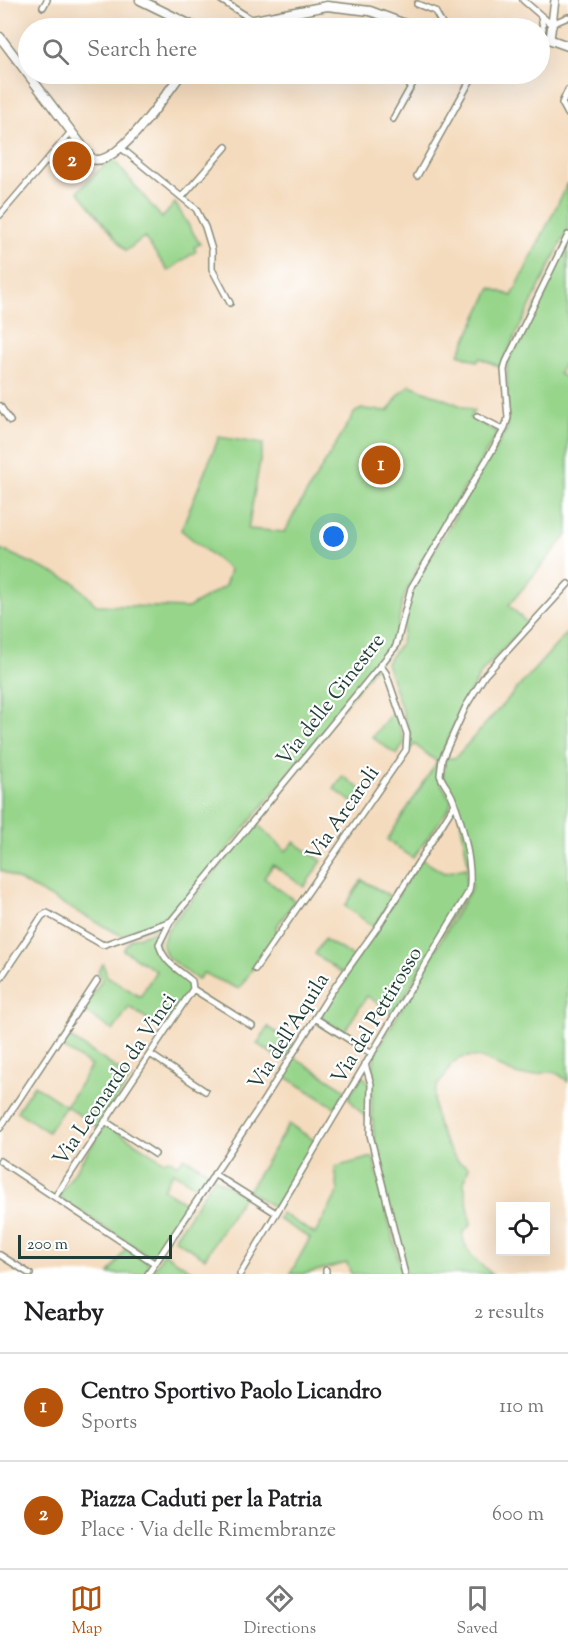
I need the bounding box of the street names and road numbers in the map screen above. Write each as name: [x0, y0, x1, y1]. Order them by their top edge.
street label: Via delle Ginestre: [270, 627, 393, 773]
street label: Via Arcaroli: [300, 760, 388, 868]
street label: Via del Pettirosso: [325, 942, 431, 1090]
street label: Via dell'Aquila: [242, 967, 338, 1096]
street label: Via Leonardo da Vinci: [47, 988, 185, 1172]

